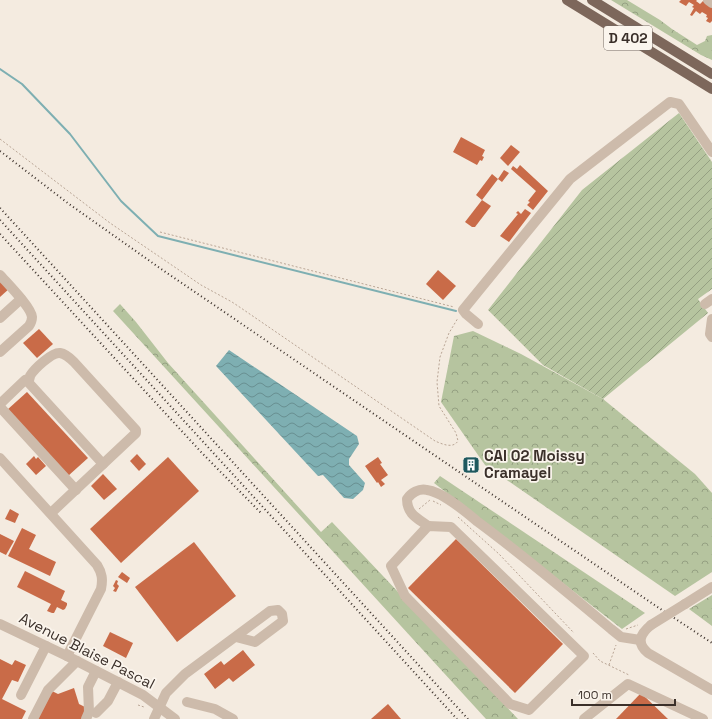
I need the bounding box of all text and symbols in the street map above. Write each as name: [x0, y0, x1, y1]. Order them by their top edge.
road number: D 402: [604, 26, 652, 50]
place label: CAI 02 Moissy Cramayel: [484, 446, 585, 482]
building icon: CAI 02 Moissy Cramayel: [461, 455, 481, 475]
street label: Avenue Blaise Pascal: [16, 608, 158, 693]
scale bar: [572, 681, 675, 707]
text: 100 m: [578, 687, 612, 703]

